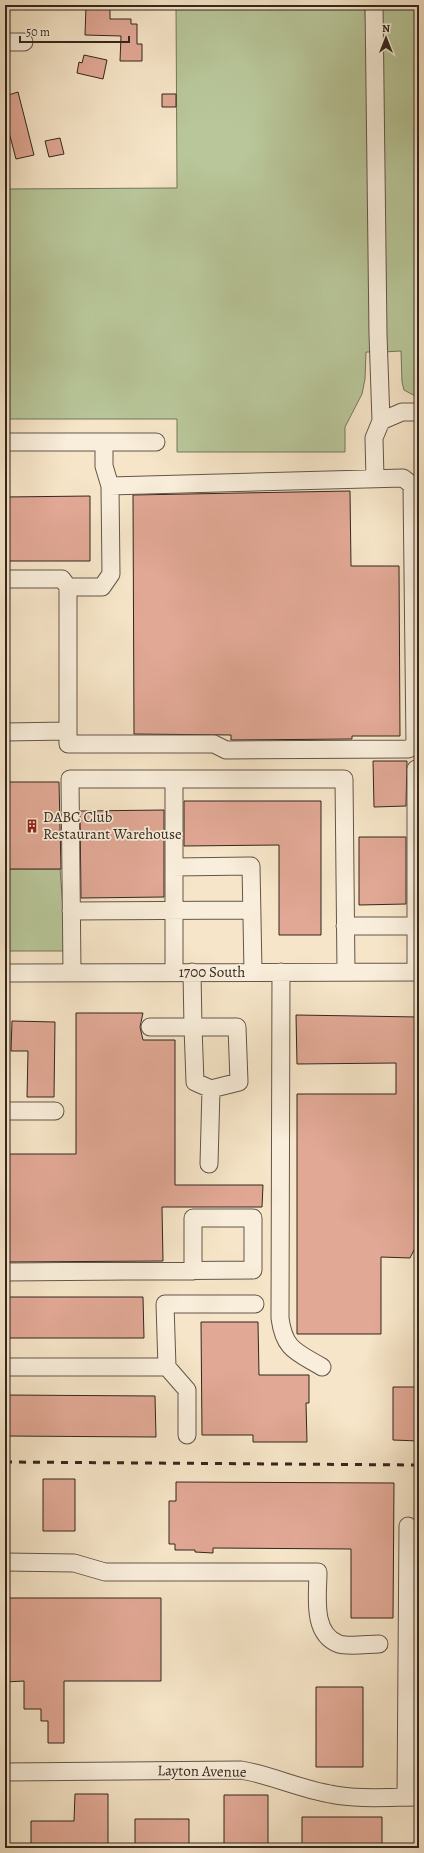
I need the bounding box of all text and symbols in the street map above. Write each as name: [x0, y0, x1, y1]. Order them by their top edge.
scale bar: [20, 18, 129, 44]
north arrow: [366, 18, 406, 58]
text: N: [382, 21, 390, 36]
text: 50 m: [26, 24, 50, 40]
place label: DABC Club Restaurant Warehouse: [43, 807, 182, 844]
building icon: DABC Club Restaurant Warehouse: [24, 818, 40, 834]
street label: 1700 South: [179, 962, 245, 982]
street label: Layton Avenue: [157, 1760, 247, 1782]

